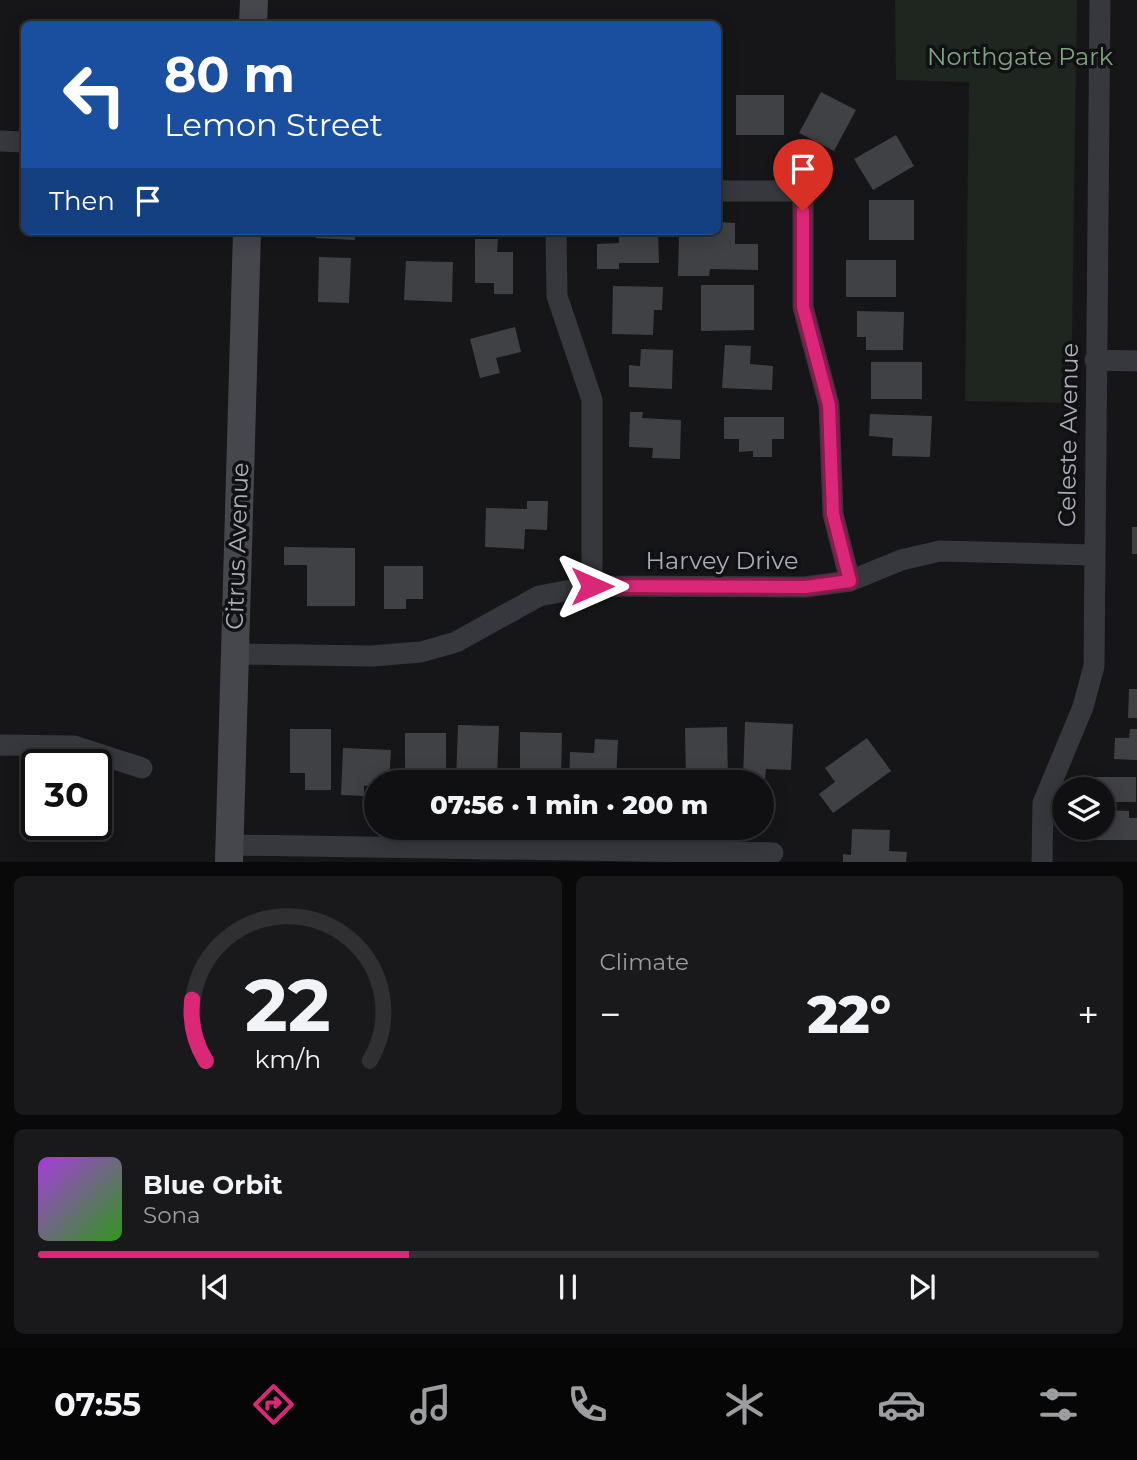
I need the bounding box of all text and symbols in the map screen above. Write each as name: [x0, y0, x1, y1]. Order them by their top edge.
park label: Northgate Park: [927, 42, 1114, 71]
text: 80 m: [164, 45, 295, 104]
icon: left: [49, 49, 140, 140]
text: Lemon Street: [164, 105, 383, 144]
pin: [773, 139, 833, 211]
icon: arrive: [784, 150, 822, 188]
icon: arrive: [129, 182, 167, 220]
text: Then: [49, 185, 115, 217]
street label: Celeste Avenue: [1052, 343, 1084, 527]
street label: Citrus Avenue: [220, 462, 254, 630]
street label: Harvey Drive: [646, 546, 798, 575]
position arrow: [555, 549, 629, 623]
speed limit sign: 30: [21, 749, 112, 840]
map controls: [1052, 777, 1115, 840]
button: layers: [1052, 777, 1115, 840]
text: 07:56 · 1 min · 200 m: [430, 789, 708, 821]
text: Climate: [600, 948, 689, 976]
text: 22: [245, 962, 331, 1050]
text: 22°: [807, 983, 891, 1046]
text: −: [600, 991, 621, 1038]
text: +: [1077, 991, 1099, 1038]
text: km/h: [254, 1044, 321, 1074]
text: Blue Orbit: [143, 1169, 282, 1201]
text: Sona: [143, 1201, 201, 1229]
icon: previous: [196, 1268, 234, 1306]
icon: pause: [549, 1268, 587, 1306]
icon: next: [903, 1268, 941, 1306]
icon: directions: [249, 1380, 298, 1429]
icon: music: [406, 1380, 455, 1429]
icon: phone: [563, 1380, 612, 1429]
icon: climate: [720, 1380, 769, 1429]
icon: car: [877, 1380, 926, 1429]
icon: filters: [1034, 1380, 1083, 1429]
text: 07:55: [54, 1385, 141, 1424]

